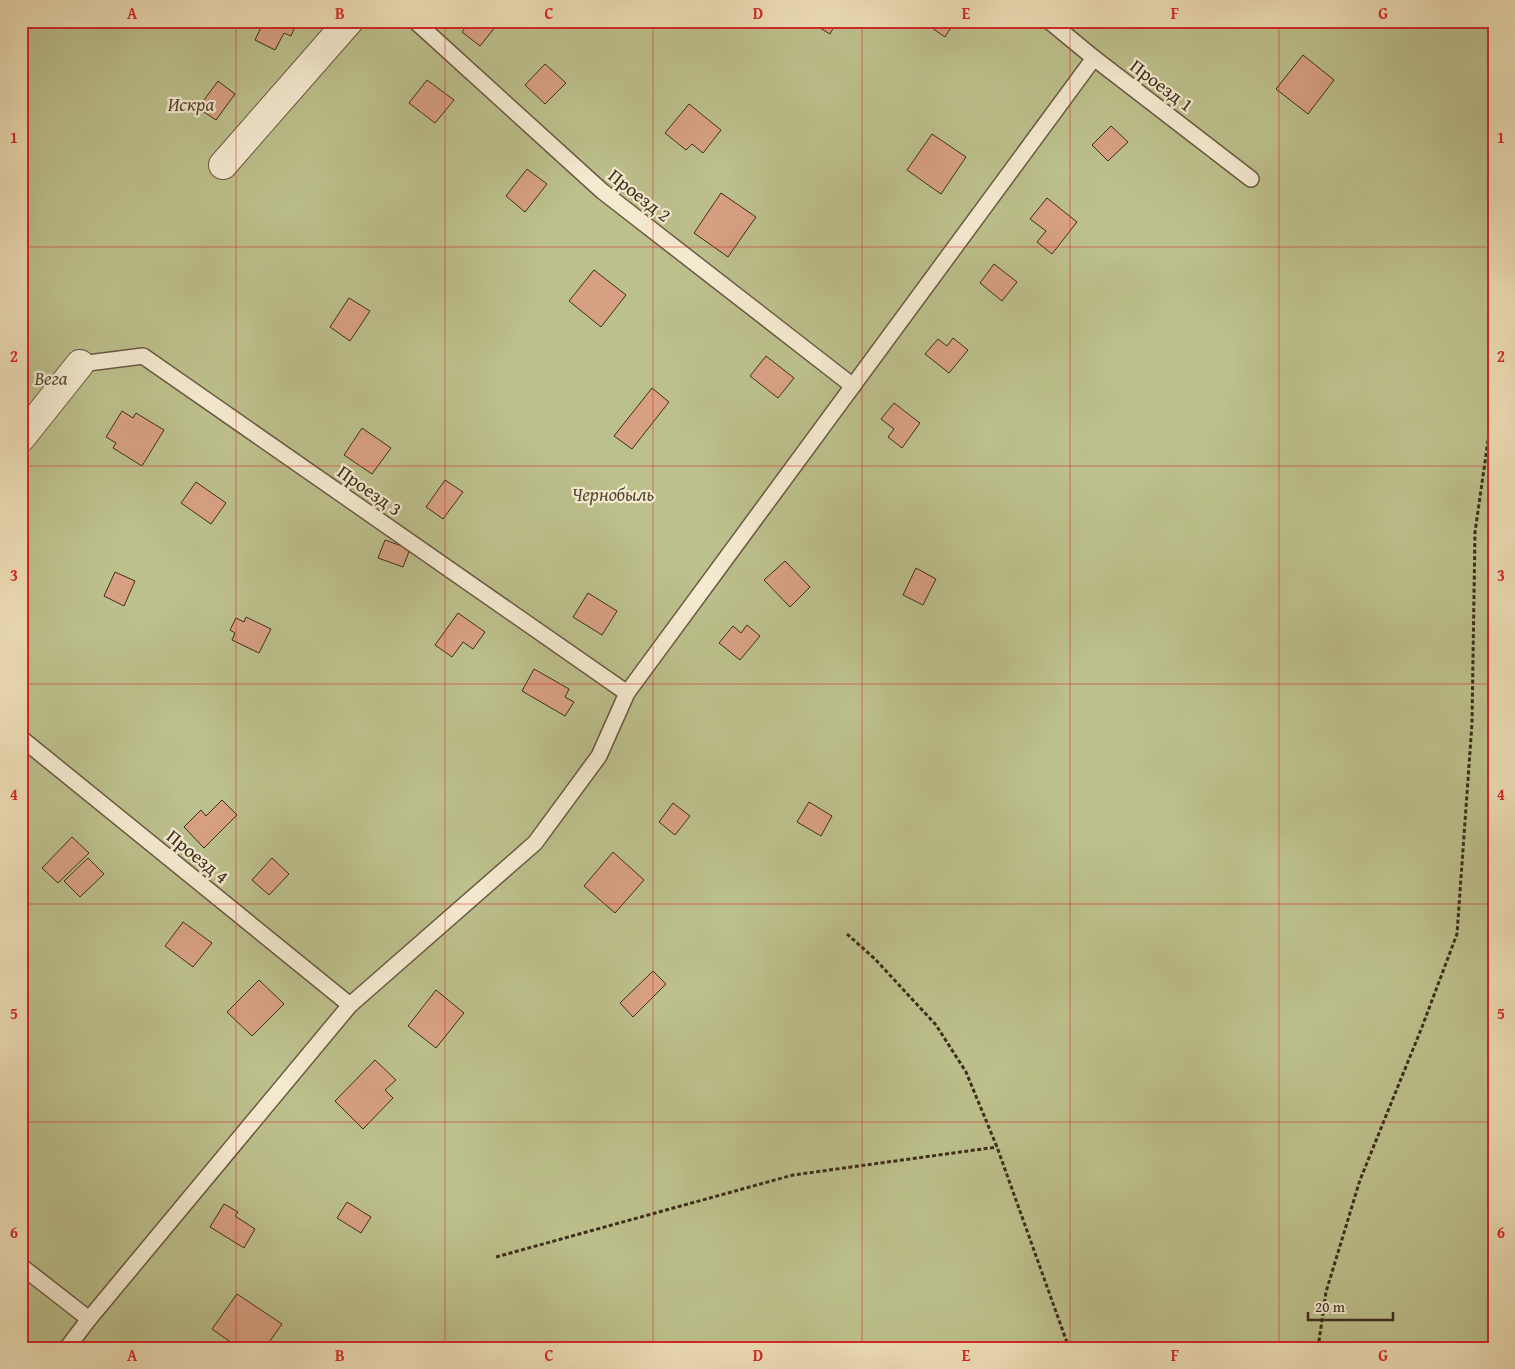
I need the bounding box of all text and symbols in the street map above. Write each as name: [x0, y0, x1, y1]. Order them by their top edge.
text: A: [127, 1, 138, 25]
text: B: [335, 1, 345, 25]
text: C: [544, 1, 554, 25]
text: D: [753, 1, 763, 25]
text: E: [962, 1, 971, 25]
text: F: [1171, 1, 1179, 25]
text: G: [1378, 1, 1388, 25]
street label: Проезд 1: [1124, 52, 1200, 118]
park label: Искра: [168, 90, 214, 118]
text: 1: [10, 125, 18, 149]
text: 1: [1497, 125, 1505, 149]
street label: Проезд 2: [603, 161, 677, 229]
text: 2: [10, 344, 18, 368]
text: 2: [1497, 344, 1505, 368]
park label: Вега: [33, 364, 68, 392]
street label: Проезд 3: [332, 458, 408, 522]
park label: Чернобыль: [572, 480, 655, 508]
text: 3: [10, 563, 18, 587]
text: 3: [1497, 563, 1505, 587]
text: 4: [10, 782, 18, 806]
text: 4: [1497, 782, 1505, 806]
street label: Проезд 4: [161, 822, 235, 890]
text: 5: [10, 1001, 18, 1025]
text: 5: [1497, 1001, 1505, 1025]
text: 6: [10, 1220, 18, 1244]
text: 6: [1497, 1220, 1505, 1244]
scale bar: [1308, 1289, 1392, 1321]
text: 20 m: [1315, 1296, 1346, 1317]
text: A: [127, 1343, 138, 1367]
text: B: [335, 1343, 345, 1367]
text: C: [544, 1343, 554, 1367]
text: D: [753, 1343, 763, 1367]
text: E: [962, 1343, 971, 1367]
text: F: [1171, 1343, 1179, 1367]
text: G: [1378, 1343, 1388, 1367]

